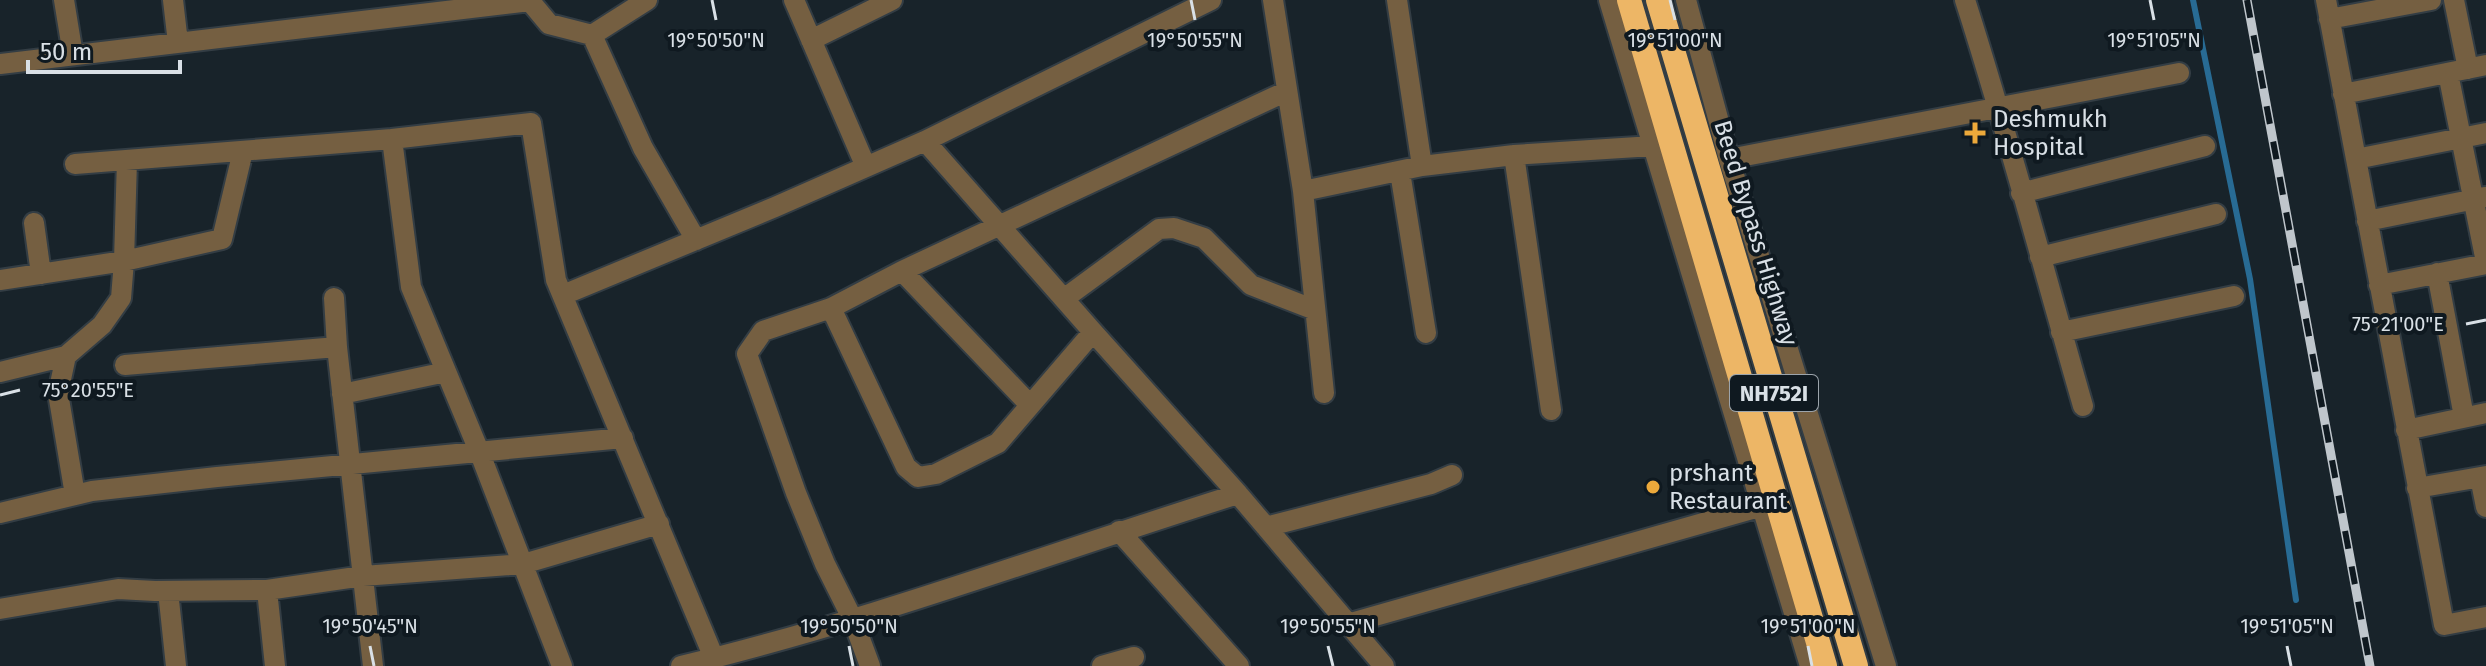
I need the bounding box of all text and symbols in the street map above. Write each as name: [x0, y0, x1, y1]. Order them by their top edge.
scale bar: [28, 24, 180, 74]
text: 19°50'50"N: [667, 28, 765, 52]
text: 19°50'55"N: [1147, 28, 1243, 52]
text: 19°51'00"N: [1627, 28, 1723, 52]
text: 19°51'05"N: [2107, 28, 2201, 52]
text: 50 m: [40, 38, 92, 66]
place label: Deshmukh Hospital: [1993, 105, 2108, 161]
street label: Beed Bypass Highway: [1708, 117, 1804, 349]
marker: Deshmukh Hospital: [1964, 122, 1986, 144]
text: 75°21'00"E: [2352, 312, 2444, 336]
road number: NH752I: [1730, 375, 1818, 411]
text: 75°20'55"E: [42, 378, 134, 402]
place label: prshant Restaurant: [1669, 459, 1788, 515]
marker: prshant Restaurant: [1644, 478, 1662, 496]
text: 19°50'45"N: [322, 614, 418, 638]
text: 19°50'50"N: [800, 614, 898, 638]
text: 19°50'55"N: [1280, 614, 1376, 638]
text: 19°51'00"N: [1760, 614, 1856, 638]
text: 19°51'05"N: [2240, 614, 2334, 638]

